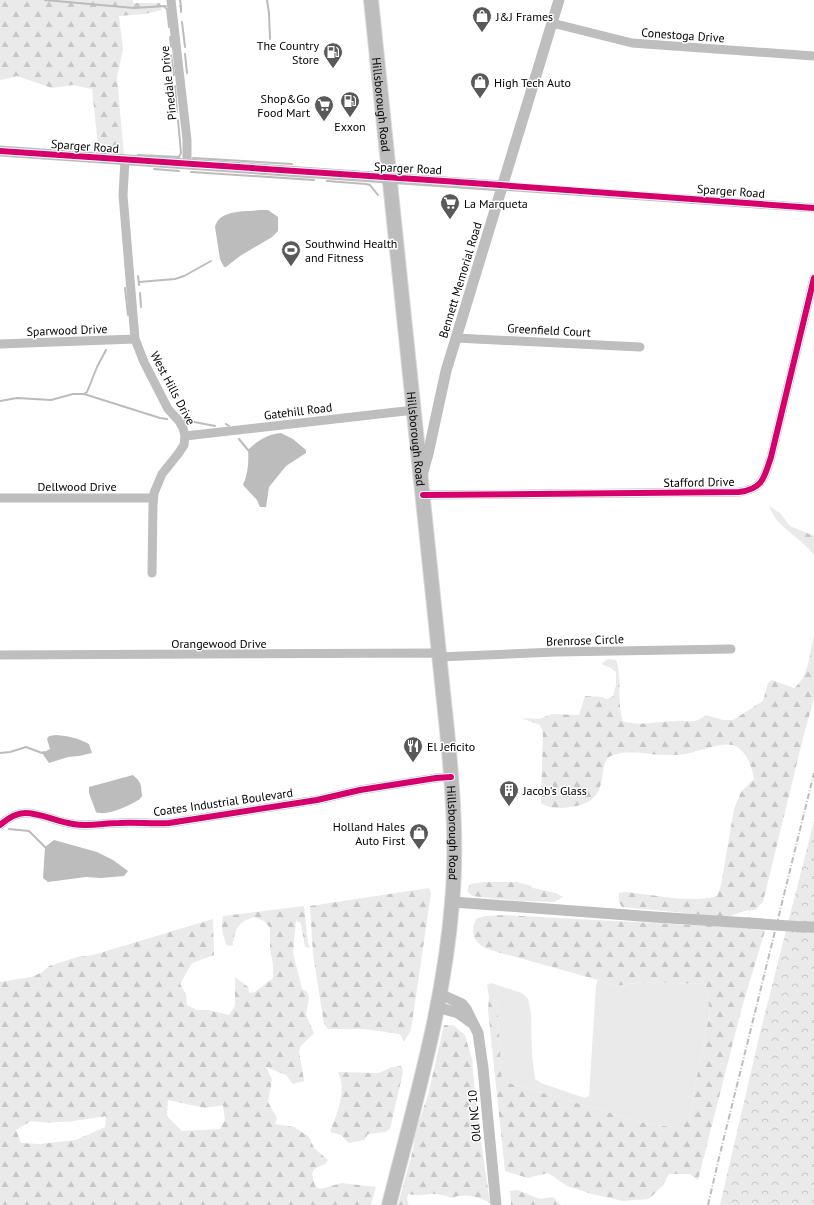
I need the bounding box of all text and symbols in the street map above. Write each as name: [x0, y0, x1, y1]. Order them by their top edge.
shop icon: J&J Frames: [471, 5, 493, 33]
place label: J&J Frames: [495, 9, 553, 24]
street label: Conestoga Drive: [641, 25, 725, 45]
place label: The Country Store: [257, 38, 319, 67]
fuel station icon: The Country Store: [322, 41, 344, 69]
street label: Pinedale Drive: [157, 45, 179, 121]
street label: Hillsborough Road: [369, 56, 394, 152]
shop icon: High Tech Auto: [469, 71, 491, 99]
place label: High Tech Auto: [494, 75, 571, 90]
fuel station icon: Exxon: [339, 90, 361, 118]
place label: Shop&Go Food Mart: [257, 91, 310, 120]
supermarket icon: Shop&Go Food Mart: [313, 94, 335, 122]
place label: Exxon: [334, 119, 366, 134]
street label: Sparger Road: [50, 136, 120, 156]
street label: Sparger Road: [374, 159, 442, 177]
street label: Sparger Road: [696, 181, 766, 201]
supermarket icon: La Marqueta: [439, 192, 461, 220]
place label: La Marqueta: [464, 196, 528, 211]
street label: Bennett Memorial Road: [435, 220, 485, 340]
place label: Southwind Health and Fitness: [305, 236, 397, 265]
sports icon: Southwind Health and Fitness: [280, 239, 302, 267]
street label: Greenfield Court: [507, 320, 591, 340]
street label: Sparwood Drive: [26, 321, 108, 339]
street label: West Hills Drive: [147, 349, 199, 427]
street label: Hillsborough Road: [404, 391, 429, 487]
street label: Gatehill Road: [263, 399, 333, 423]
street label: Stafford Drive: [663, 474, 735, 490]
street label: Dellwood Drive: [37, 479, 117, 494]
street label: Brenrose Circle: [546, 631, 624, 649]
street label: Orangewood Drive: [171, 636, 267, 651]
restaurant icon: El Jeficito: [402, 735, 424, 763]
place label: El Jeficito: [427, 739, 475, 754]
building icon: Jacob's Glass: [498, 779, 520, 807]
place label: Jacob's Glass: [522, 783, 587, 798]
street label: Coates Industrial Boulevard: [152, 785, 294, 819]
street label: Hillsborough Road: [444, 785, 462, 881]
place label: Holland Hales Auto First: [333, 819, 405, 848]
shop icon: Holland Hales Auto First: [408, 822, 430, 850]
street label: Old NC 10: [464, 1089, 484, 1143]

